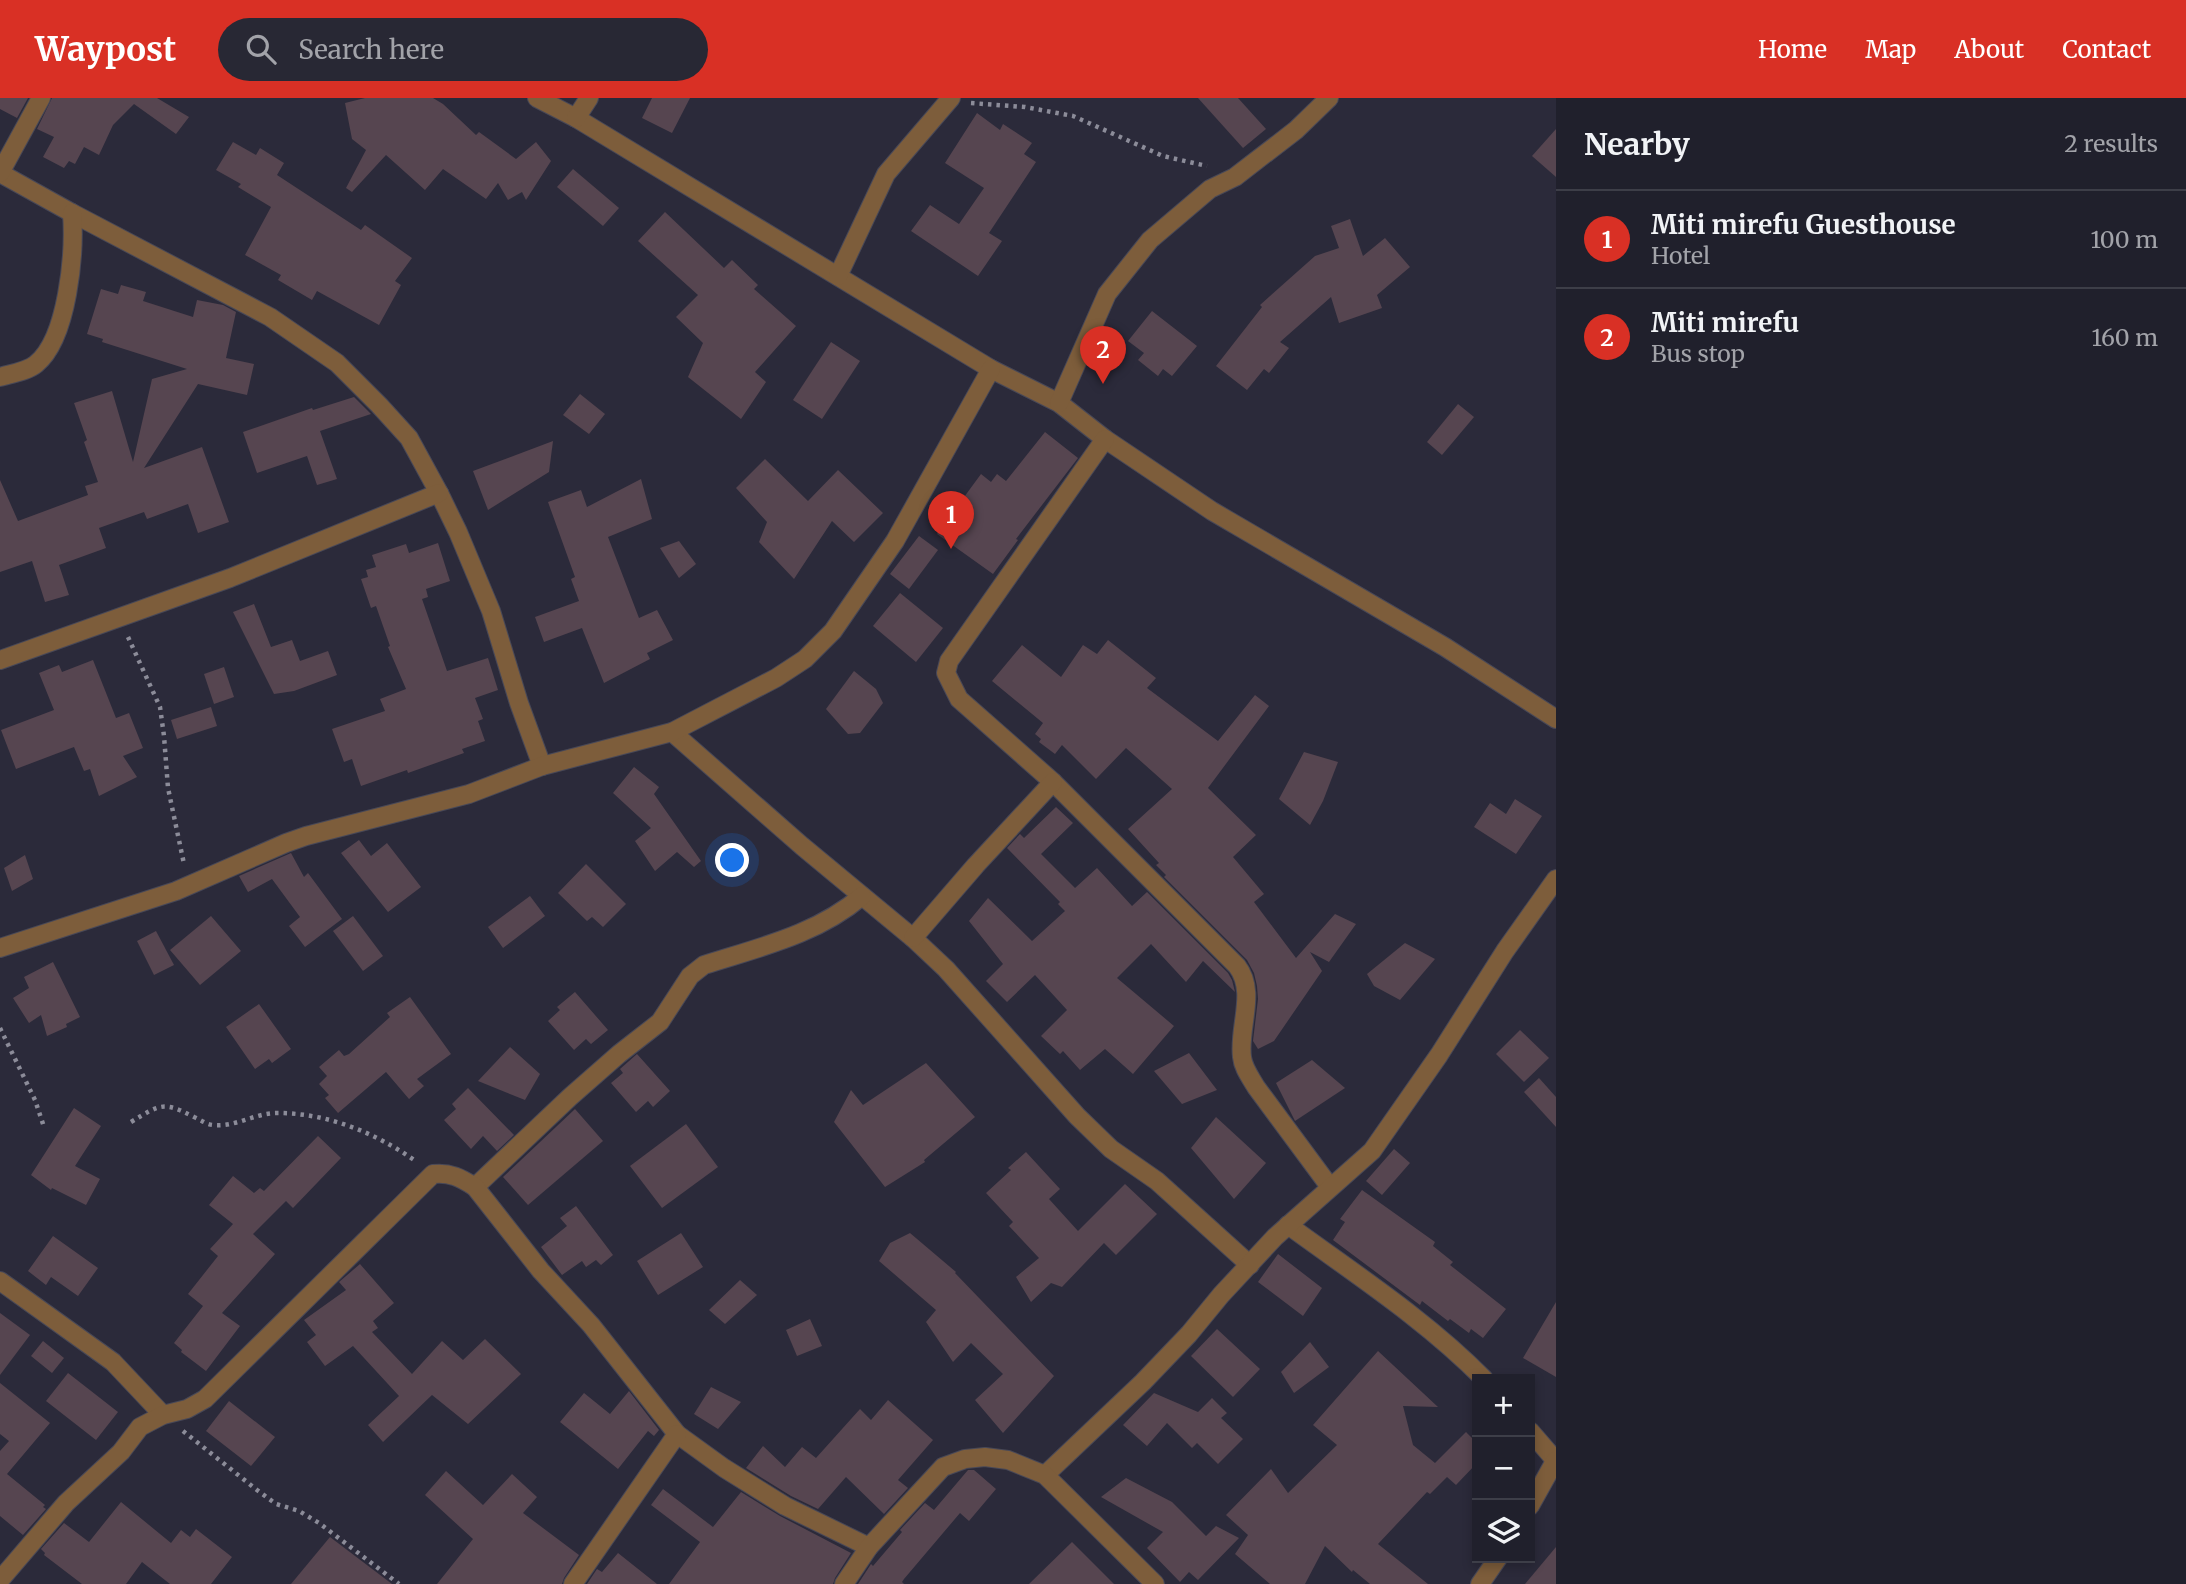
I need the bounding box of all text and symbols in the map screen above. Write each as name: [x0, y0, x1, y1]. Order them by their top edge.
search box: [218, 18, 708, 81]
text: Waypost: [35, 29, 176, 70]
icon: search: [242, 30, 280, 68]
text: Search here: [298, 33, 444, 66]
text: Home: [1758, 34, 1827, 65]
text: Map: [1865, 34, 1916, 65]
text: About: [1954, 34, 2024, 65]
text: Contact: [2062, 34, 2151, 65]
text: Nearby: [1584, 125, 1690, 163]
text: 2 results: [2064, 129, 2158, 158]
text: Miti mirefu Guesthouse: [1651, 208, 1956, 241]
text: 1: [1602, 225, 1612, 254]
text: 100 m: [2090, 225, 2158, 254]
text: Hotel: [1651, 241, 1710, 270]
text: Miti mirefu: [1651, 306, 1799, 339]
text: 2: [1600, 323, 1614, 352]
text: 160 m: [2092, 323, 2158, 352]
pin: 2: [1080, 326, 1126, 384]
text: Bus stop: [1651, 339, 1745, 368]
pin: 1: [928, 491, 974, 549]
your location: [715, 843, 749, 877]
map controls: [1472, 1374, 1535, 1563]
button: +: [1472, 1374, 1535, 1437]
button: −: [1472, 1437, 1535, 1500]
button: layers: [1472, 1500, 1535, 1563]

